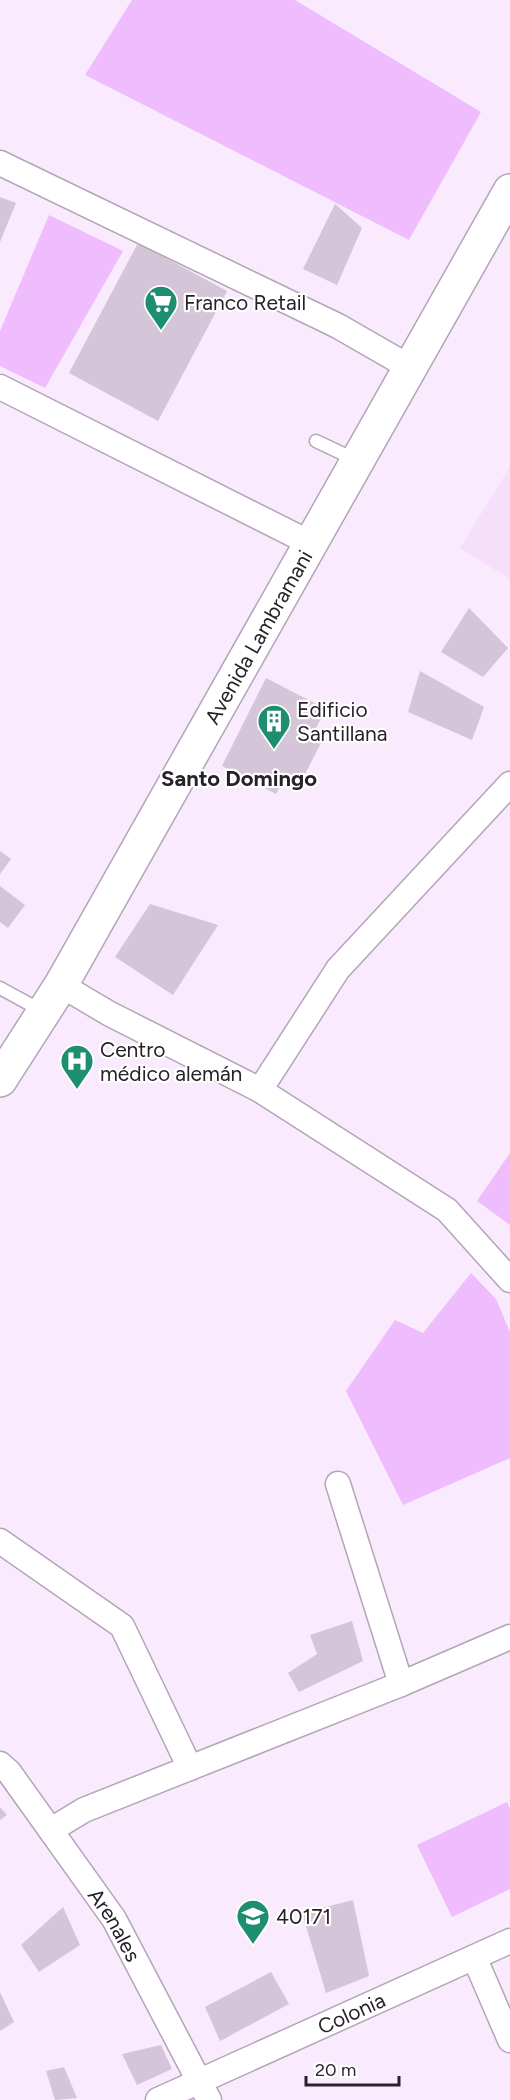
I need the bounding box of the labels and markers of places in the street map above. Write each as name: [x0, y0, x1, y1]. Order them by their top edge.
supermarket icon: Franco Retail: [143, 284, 179, 331]
place label: Franco Retail: [184, 290, 306, 315]
place label: Edificio Santillana: [297, 697, 388, 746]
building icon: Edificio Santillana: [256, 703, 292, 750]
place label: Centro médico alemán: [100, 1037, 242, 1086]
hospital icon: Centro médico alemán: [59, 1043, 95, 1090]
school or university icon: 40171: [235, 1898, 271, 1945]
place label: 40171: [276, 1904, 331, 1929]

